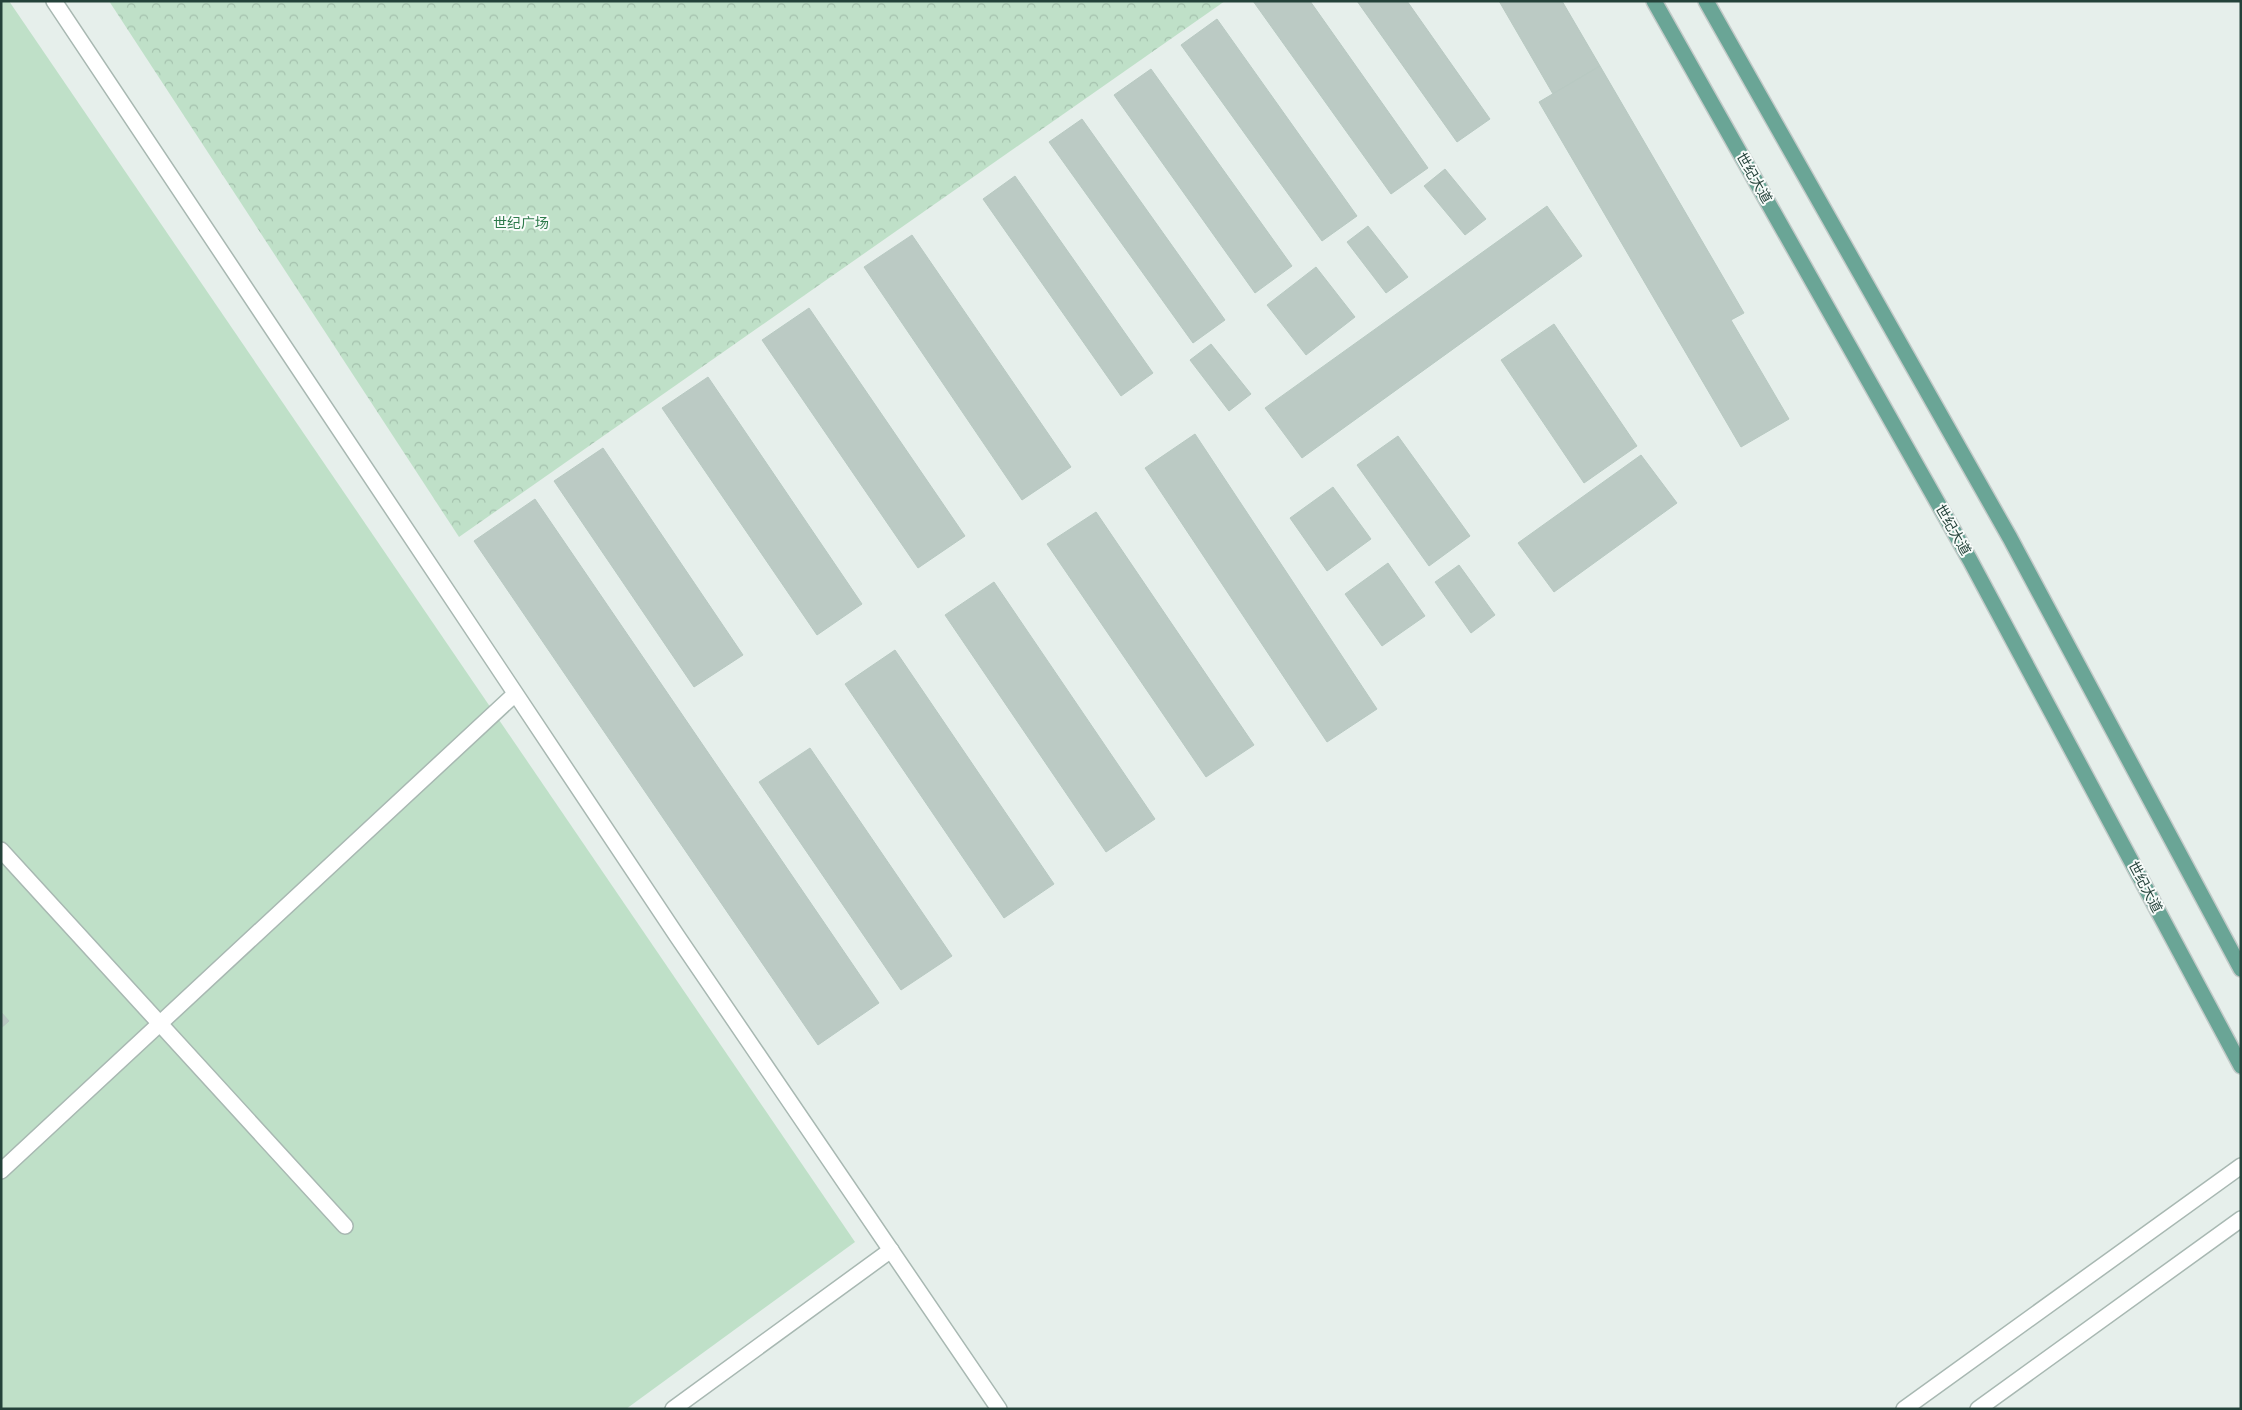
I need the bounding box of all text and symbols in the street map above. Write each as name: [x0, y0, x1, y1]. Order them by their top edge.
street label: 世纪大道: [1733, 150, 1775, 206]
park label: 世纪广场: [493, 215, 549, 232]
street label: 世纪大道: [1932, 502, 1974, 558]
street label: 世纪大道: [2124, 858, 2166, 916]

